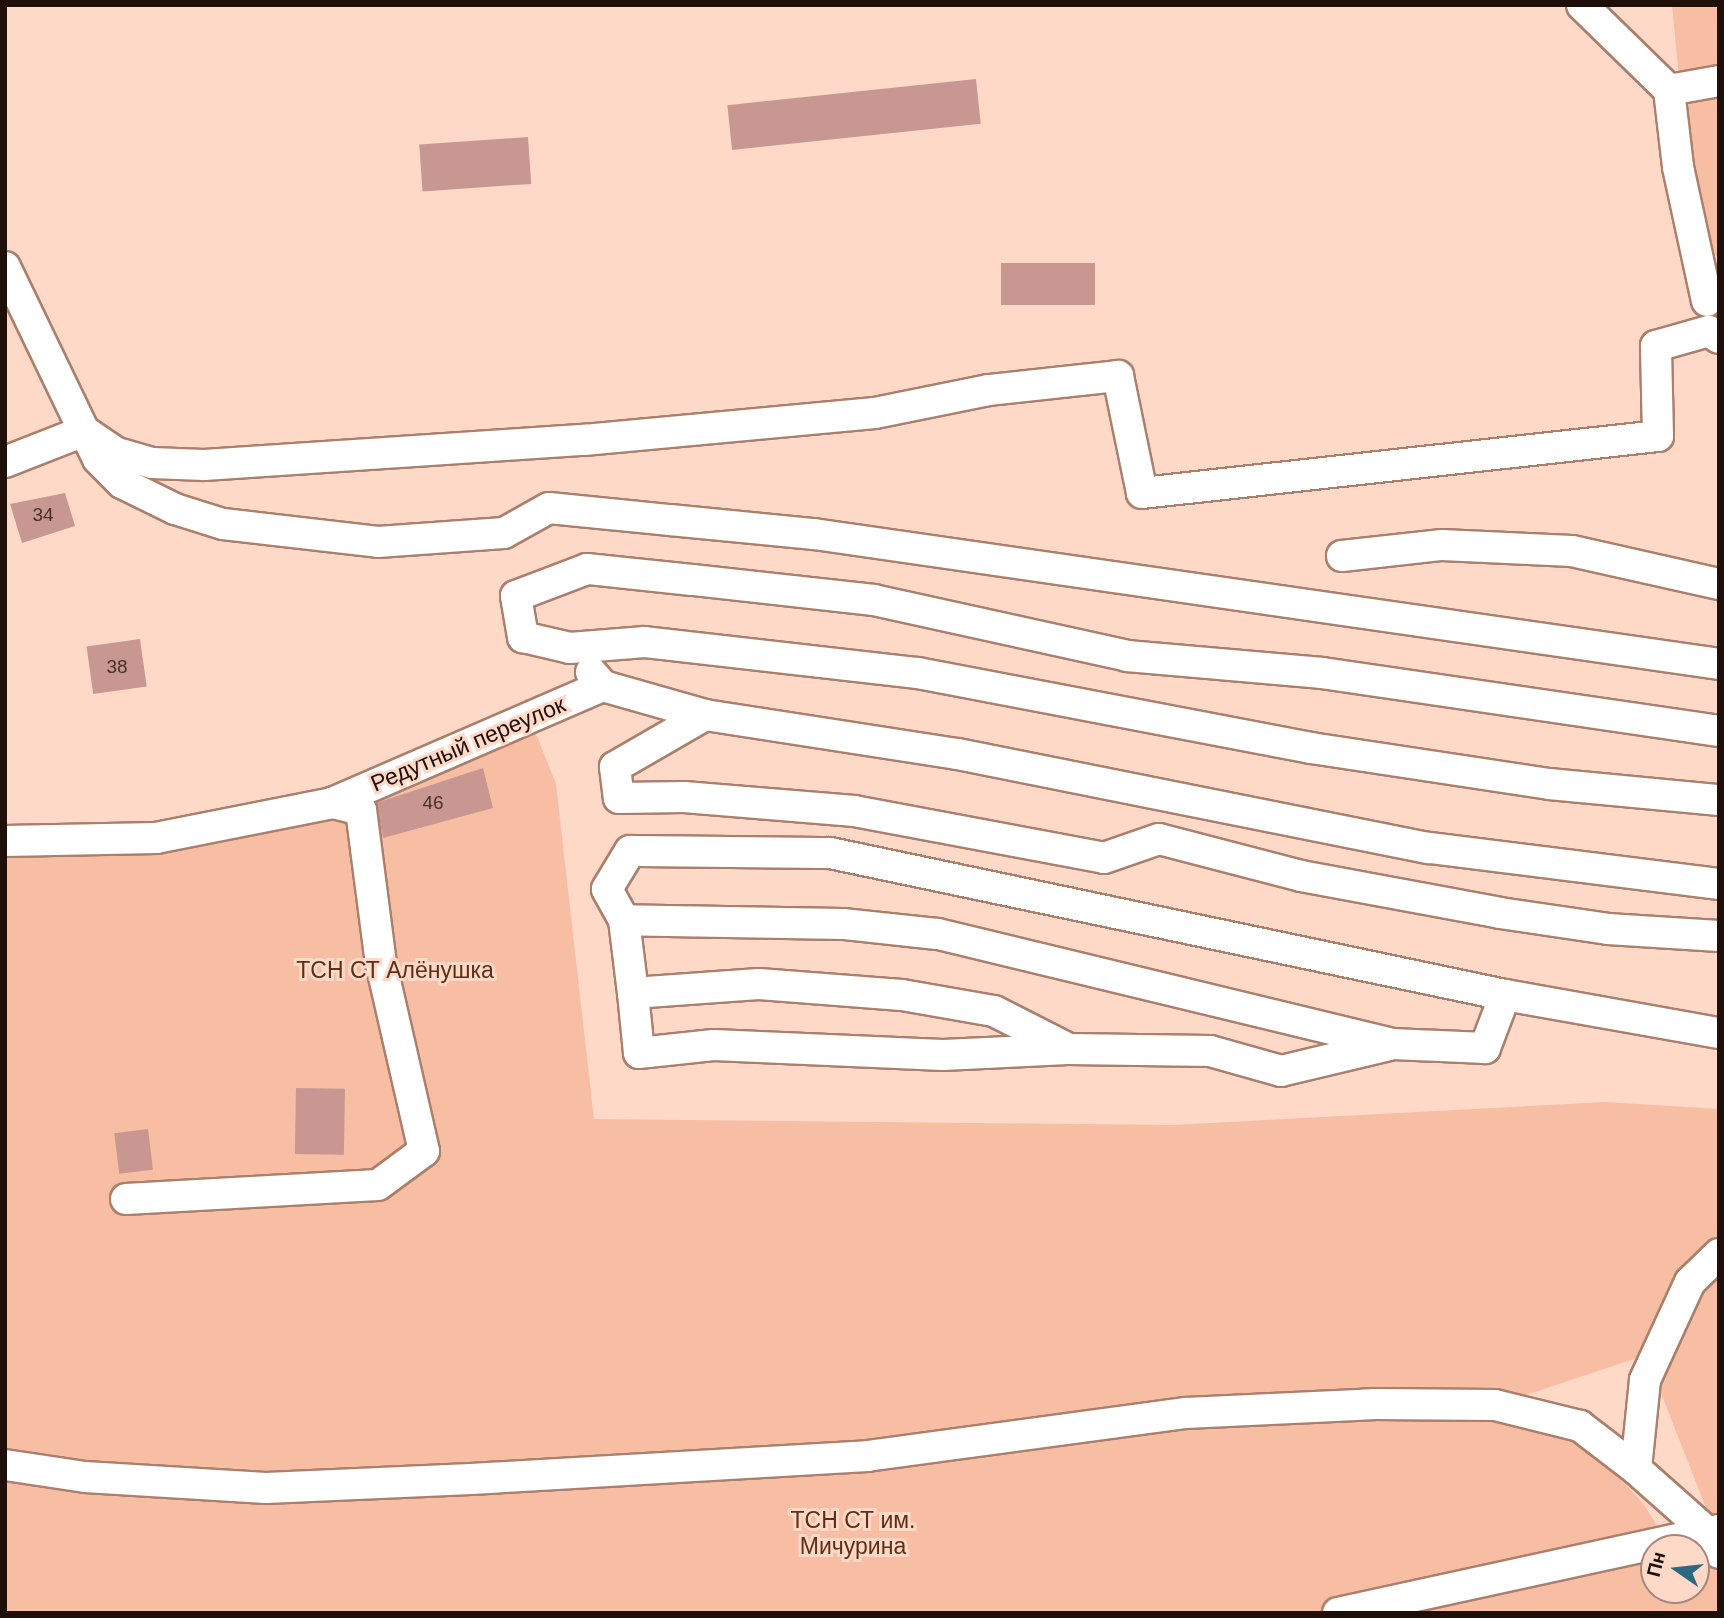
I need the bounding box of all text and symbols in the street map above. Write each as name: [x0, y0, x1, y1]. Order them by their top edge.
house number: 34: [32, 504, 54, 526]
house number: 38: [106, 656, 128, 678]
street label: Редутный переулок: [367, 691, 569, 797]
house number: 46: [422, 792, 444, 814]
park label: ТСН СТ Алёнушка: [296, 956, 494, 984]
park label: ТСН СТ им. Мичурина: [791, 1506, 915, 1560]
north arrow: [1640, 1534, 1710, 1604]
text: Пн: [1643, 1550, 1669, 1579]

